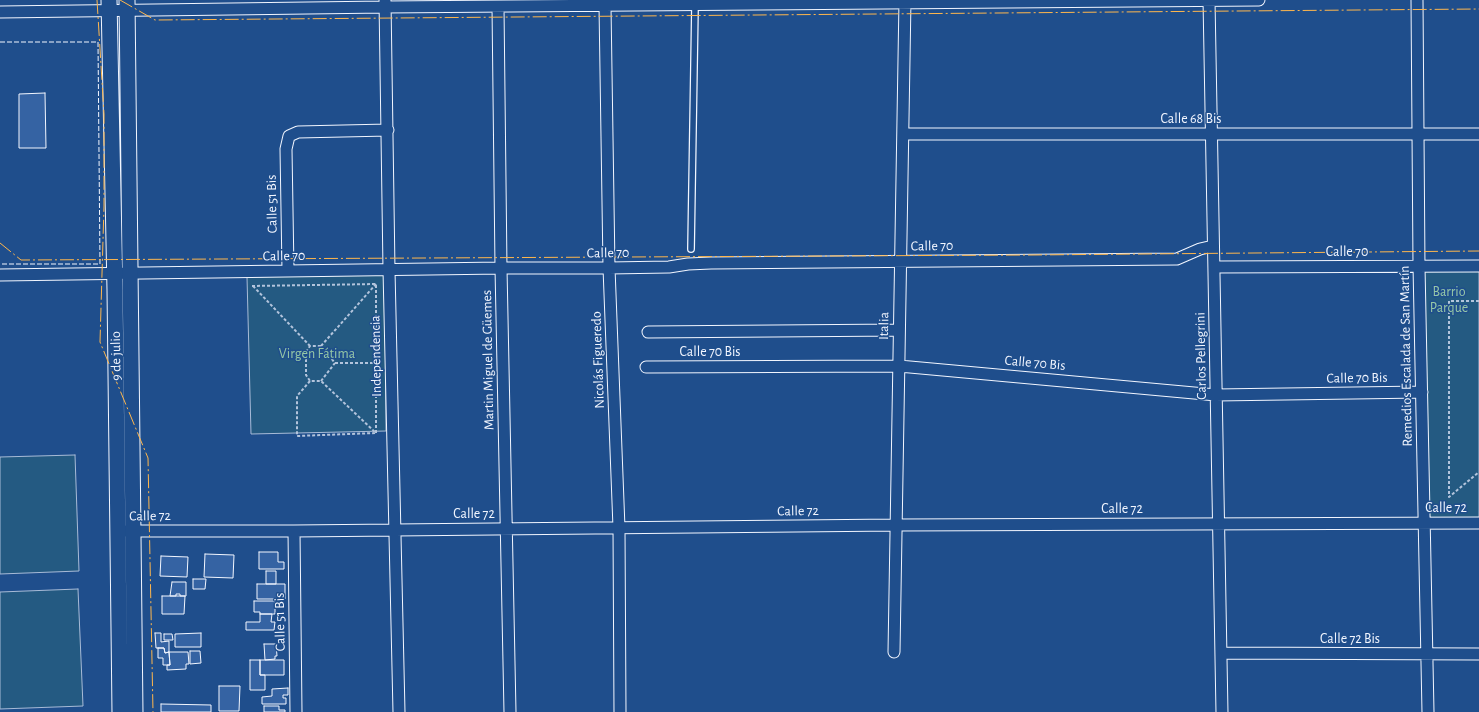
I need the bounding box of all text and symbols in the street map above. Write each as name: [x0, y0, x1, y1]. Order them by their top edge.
street label: Calle 68 Bis: [1160, 111, 1222, 127]
street label: Calle 51 Bis: [263, 175, 281, 233]
street label: Calle 70: [911, 237, 953, 255]
street label: Calle 70: [587, 244, 629, 262]
street label: Calle 70: [1326, 244, 1368, 260]
street label: Calle 70: [263, 247, 305, 265]
street label: Remedios Escalada de San Martín: [1396, 265, 1416, 447]
park label: Barrio Parque: [1430, 284, 1468, 316]
street label: Martin Miguel de Güemes: [478, 290, 498, 430]
street label: Nicolás Figueredo: [588, 311, 608, 409]
street label: Italia: [875, 312, 893, 340]
street label: Carlos Pellegrini: [1192, 312, 1210, 400]
street label: Independencia: [367, 315, 385, 397]
street label: 9 de julio: [107, 331, 125, 381]
street label: Calle 70 Bis: [679, 344, 741, 360]
park label: Virgen Fátima: [279, 346, 355, 362]
street label: Calle 70 Bis: [1004, 352, 1066, 374]
street label: Calle 70 Bis: [1326, 369, 1388, 387]
street label: Calle 72: [1425, 500, 1467, 516]
street label: Calle 72: [1101, 501, 1143, 517]
street label: Calle 72: [777, 502, 819, 520]
street label: Calle 72: [453, 506, 495, 522]
street label: Calle 72: [129, 507, 171, 525]
street label: Calle 51 Bis: [271, 593, 289, 651]
street label: Calle 72 Bis: [1320, 631, 1380, 647]

